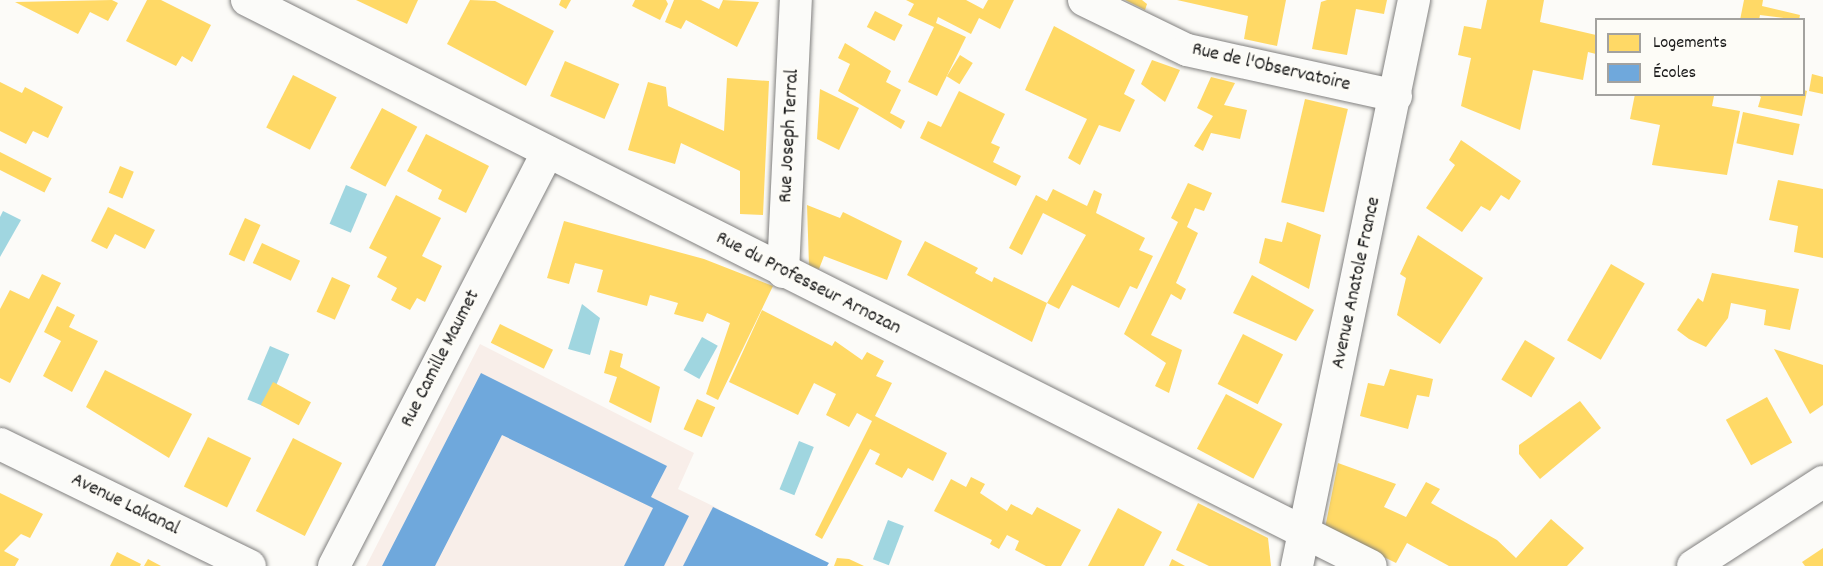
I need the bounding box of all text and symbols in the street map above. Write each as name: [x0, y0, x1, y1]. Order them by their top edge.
legend: [1595, 18, 1805, 96]
text: Logements: [1653, 31, 1727, 56]
street label: Rue de l'Observatoire: [1189, 38, 1353, 98]
text: Écoles: [1653, 61, 1696, 86]
street label: Rue Joseph Terral: [775, 69, 805, 203]
street label: Avenue Anatole France: [1327, 195, 1387, 371]
street label: Rue du Professeur Arnozan: [711, 227, 905, 341]
street label: Rue Camille Maumet: [396, 286, 486, 432]
street label: Avenue Lakanal: [67, 468, 183, 542]

